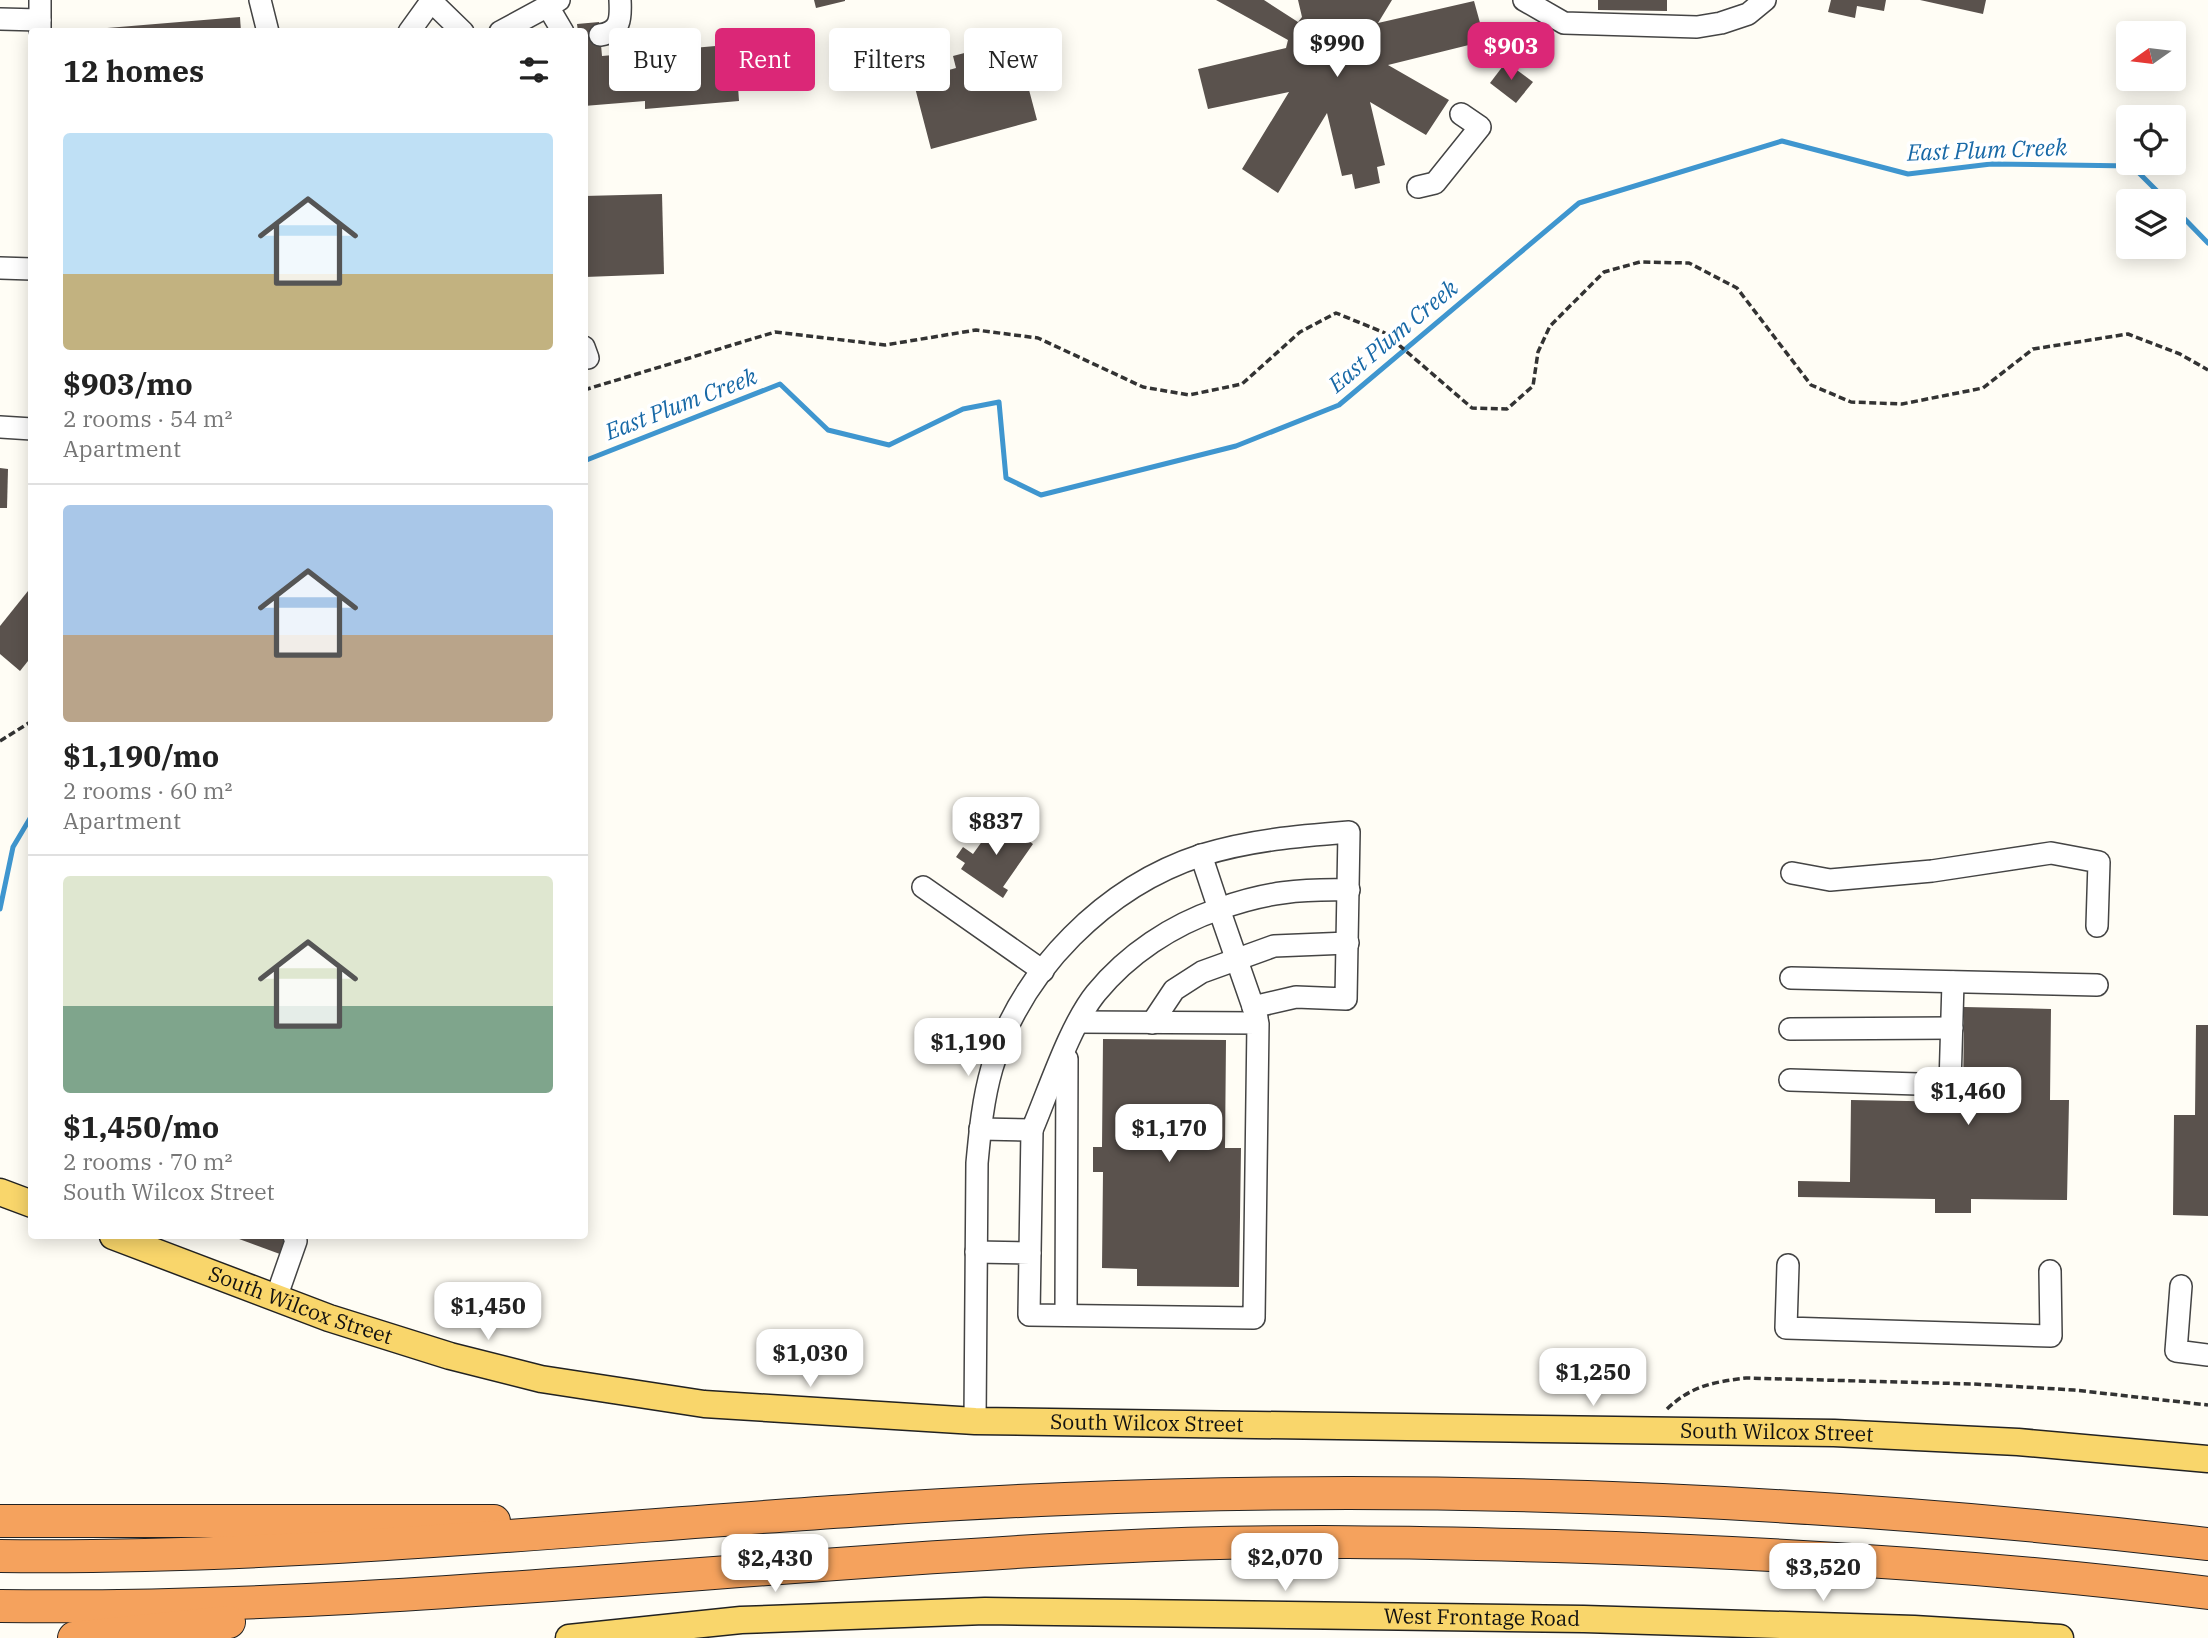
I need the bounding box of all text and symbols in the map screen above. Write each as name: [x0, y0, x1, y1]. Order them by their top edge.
pin: $990: [1296, 20, 1378, 79]
north arrow: [2116, 21, 2186, 91]
map controls: [2116, 21, 2186, 259]
pin: $903: [1470, 22, 1552, 82]
text: $990: [1309, 27, 1365, 57]
chip: Buy: [609, 28, 701, 91]
chip: Rent: [715, 28, 815, 91]
chip: Filters: [829, 28, 950, 91]
chip: New: [964, 28, 1062, 91]
text: $903: [1483, 30, 1539, 60]
text: 12 homes: [63, 51, 204, 90]
icon: filters: [515, 51, 553, 89]
button: locate: [2116, 105, 2186, 175]
water label: East Plum Creek: [1905, 131, 2068, 167]
icon: home: [245, 178, 371, 304]
button: layers: [2116, 189, 2186, 259]
water label: East Plum Creek: [1321, 272, 1464, 399]
water label: East Plum Creek: [600, 360, 762, 446]
text: $903/mo: [63, 364, 193, 403]
text: 2 rooms · 54 m²: [63, 403, 233, 433]
text: Apartment: [63, 433, 181, 463]
icon: home: [245, 550, 371, 676]
text: $1,190/mo: [63, 736, 219, 775]
text: 2 rooms · 60 m²: [63, 775, 233, 805]
pin: $837: [955, 798, 1037, 857]
text: Apartment: [63, 805, 181, 835]
text: $837: [968, 805, 1024, 835]
icon: home: [245, 921, 371, 1047]
pin: $1,190: [911, 1018, 1025, 1078]
text: $1,190: [930, 1026, 1006, 1056]
pin: $1,460: [1911, 1068, 2025, 1127]
text: $1,460: [1930, 1075, 2006, 1105]
pin: $1,170: [1112, 1104, 1226, 1164]
text: $1,450/mo: [63, 1107, 219, 1146]
text: $1,170: [1131, 1112, 1207, 1142]
text: 2 rooms · 70 m²: [63, 1146, 233, 1176]
text: South Wilcox Street: [63, 1176, 275, 1206]
street label: South Wilcox Street: [205, 1259, 396, 1350]
pin: $1,450: [431, 1282, 545, 1342]
text: $1,450: [450, 1290, 526, 1320]
pin: $1,030: [753, 1330, 867, 1389]
text: $1,030: [772, 1337, 848, 1367]
pin: $1,250: [1536, 1348, 1650, 1408]
text: $1,250: [1555, 1356, 1631, 1386]
street label: South Wilcox Street: [1050, 1407, 1244, 1438]
street label: South Wilcox Street: [1680, 1416, 1874, 1448]
pin: $2,430: [718, 1534, 832, 1594]
pin: $2,070: [1228, 1534, 1342, 1593]
text: $2,070: [1247, 1541, 1323, 1571]
text: $2,430: [737, 1542, 813, 1572]
pin: $3,520: [1766, 1544, 1880, 1603]
text: $3,520: [1785, 1551, 1861, 1581]
street label: West Frontage Road: [1383, 1601, 1581, 1632]

